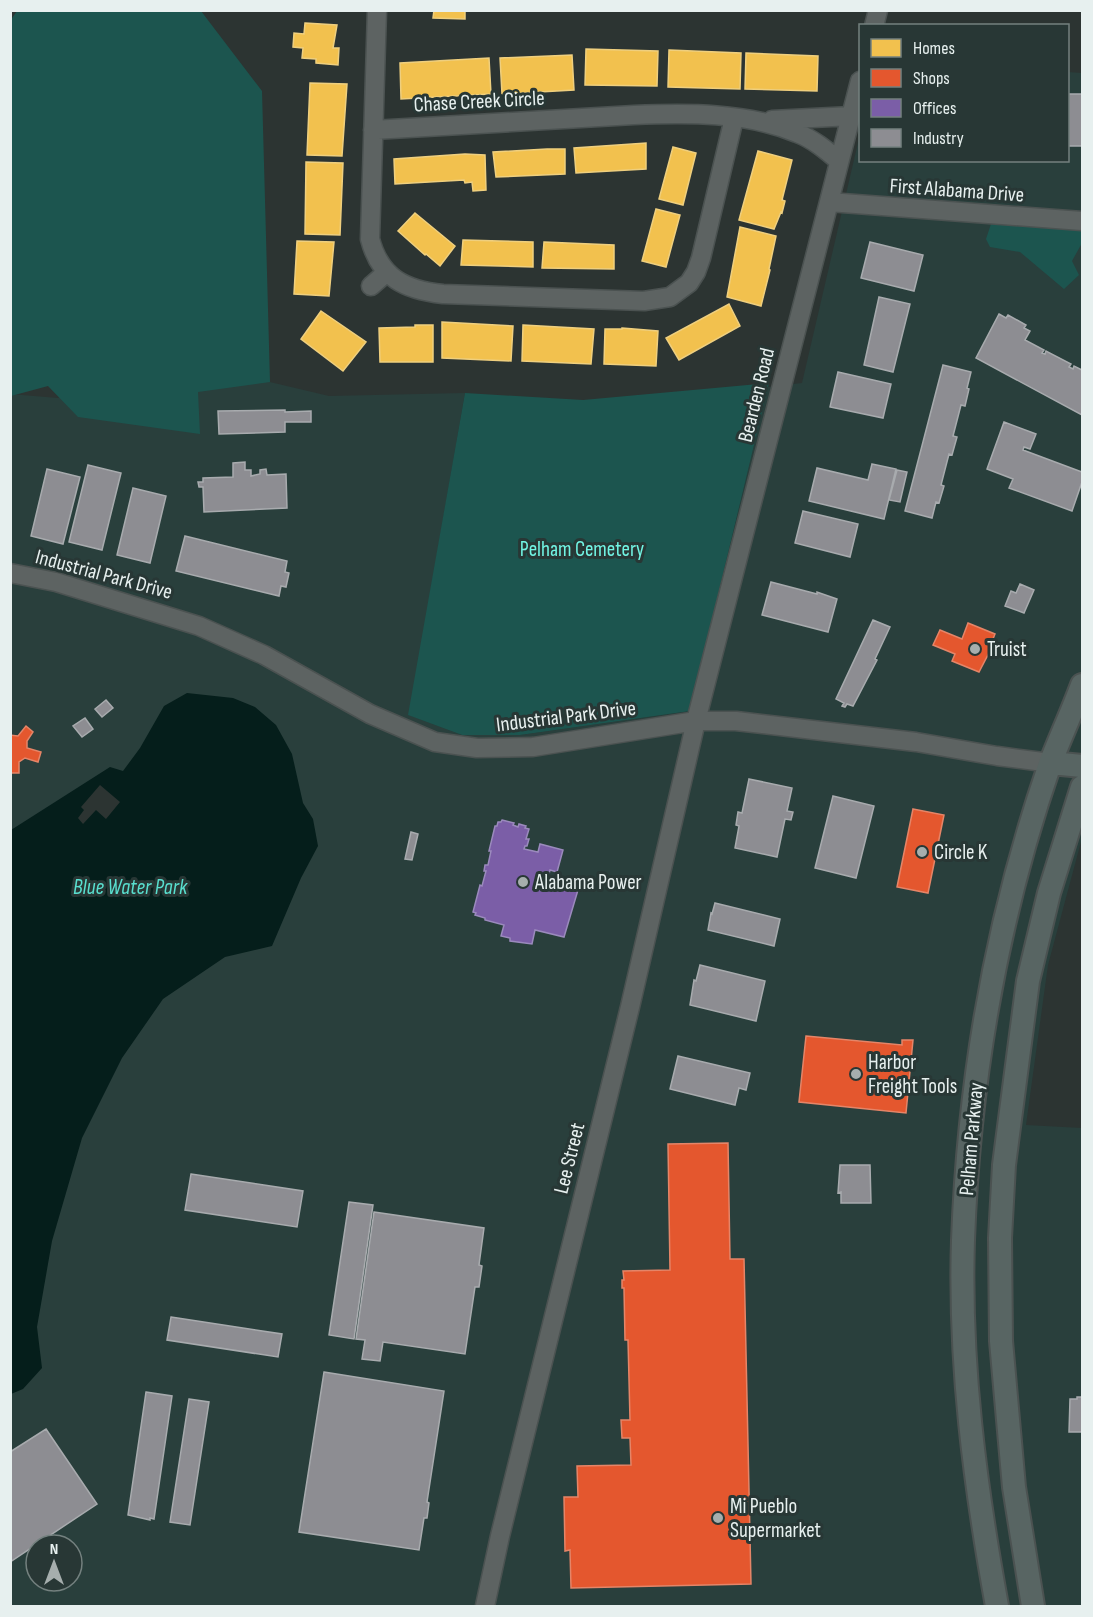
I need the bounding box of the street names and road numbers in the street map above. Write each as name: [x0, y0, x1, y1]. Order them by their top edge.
street label: Chase Creek Circle: [413, 86, 545, 117]
street label: First Alabama Drive: [889, 173, 1025, 208]
street label: Bearden Road: [733, 345, 780, 445]
street label: Industrial Park Drive: [33, 544, 175, 605]
street label: Industrial Park Drive: [495, 696, 637, 737]
street label: Pelham Parkway: [954, 1081, 989, 1197]
street label: Lee Street: [549, 1120, 590, 1196]

